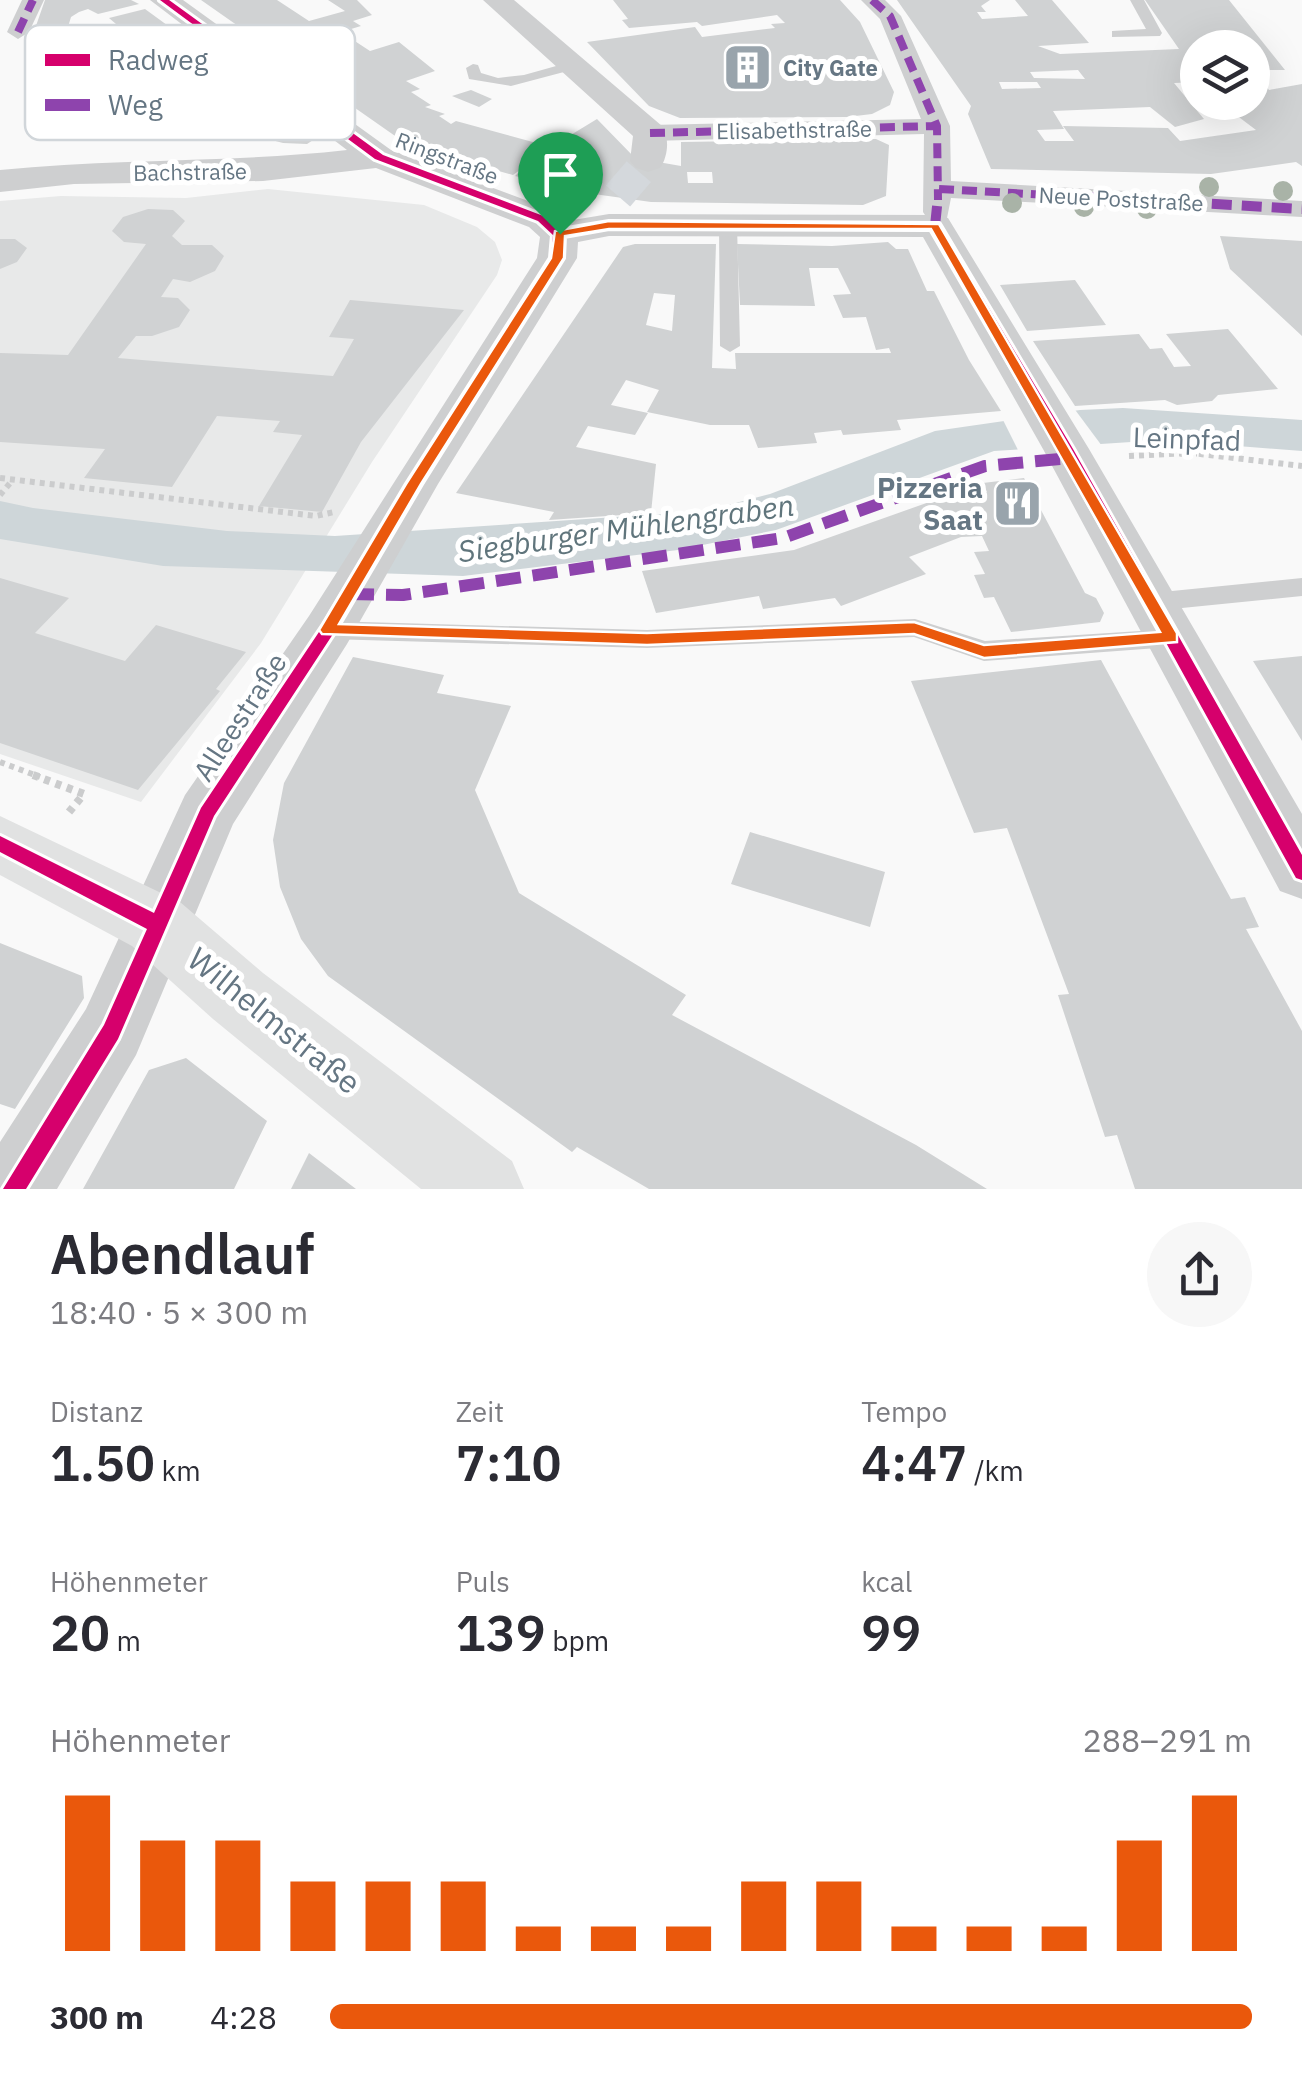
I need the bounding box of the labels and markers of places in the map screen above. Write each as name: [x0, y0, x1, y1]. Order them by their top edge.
building icon: City Gate: [722, 42, 774, 94]
place label: City Gate: [783, 53, 878, 82]
pin: [518, 132, 603, 235]
place label: Pizzeria Saat: [877, 469, 983, 538]
restaurant icon: Pizzeria Saat: [992, 478, 1044, 530]

